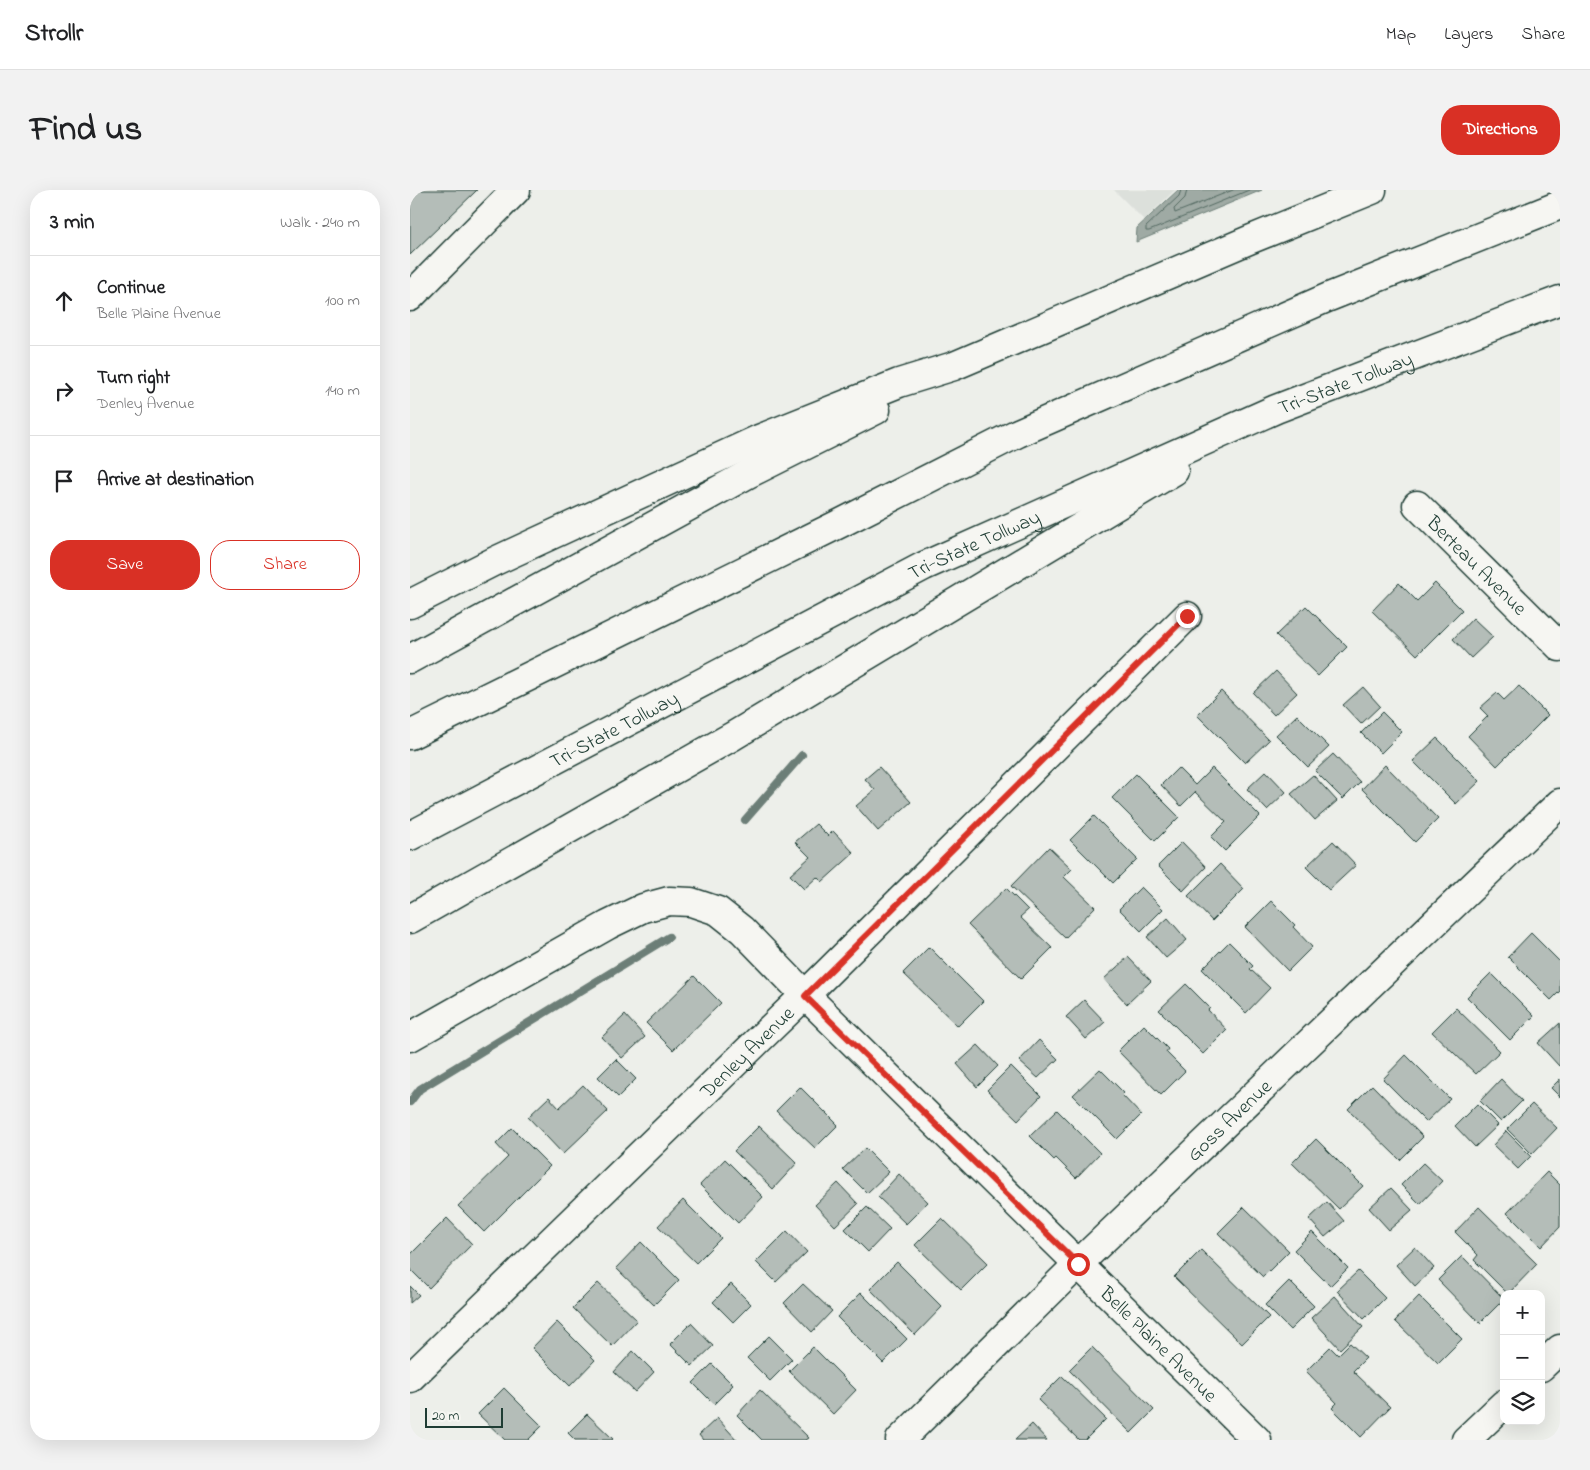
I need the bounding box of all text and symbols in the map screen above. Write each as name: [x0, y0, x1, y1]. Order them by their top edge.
text: Strollr: [25, 17, 83, 52]
text: Map: [1386, 22, 1416, 48]
text: Layers: [1444, 22, 1494, 48]
text: Share: [1522, 22, 1565, 48]
text: Find us: [30, 105, 142, 156]
button: Directions: [1441, 105, 1560, 155]
text: 3 min: [50, 208, 94, 238]
text: Walk · 240 m: [280, 211, 360, 235]
text: Continue: [97, 275, 165, 302]
icon: ahead: [50, 287, 78, 315]
text: 100 m: [325, 289, 360, 313]
text: Belle Plaine Avenue: [97, 302, 221, 326]
street label: Tri-State Tollway: [1274, 346, 1418, 424]
text: Turn right: [97, 365, 170, 392]
icon: right: [50, 377, 78, 405]
text: 140 m: [325, 379, 360, 403]
text: Denley Avenue: [97, 392, 194, 416]
icon: arrive: [50, 467, 78, 495]
text: Arrive at destination: [97, 467, 254, 494]
street label: Tri-State Tollway: [904, 504, 1046, 589]
street label: Berteau Avenue: [1418, 509, 1532, 623]
button: Save: [50, 540, 200, 590]
button: Share: [210, 540, 360, 590]
route end: [1176, 605, 1199, 628]
street label: Tri-State Tollway: [545, 685, 684, 777]
street label: Denley Avenue: [694, 1000, 802, 1107]
street label: Goss Avenue: [1181, 1074, 1280, 1169]
route start: [1067, 1253, 1090, 1276]
street label: Belle Plaine Avenue: [1091, 1280, 1223, 1410]
map controls: [1500, 1290, 1545, 1425]
button: +: [1500, 1290, 1545, 1335]
button: −: [1500, 1335, 1545, 1380]
button: layers: [1500, 1380, 1545, 1425]
scale bar: [425, 1405, 502, 1428]
text: 20 m: [432, 1406, 459, 1427]

